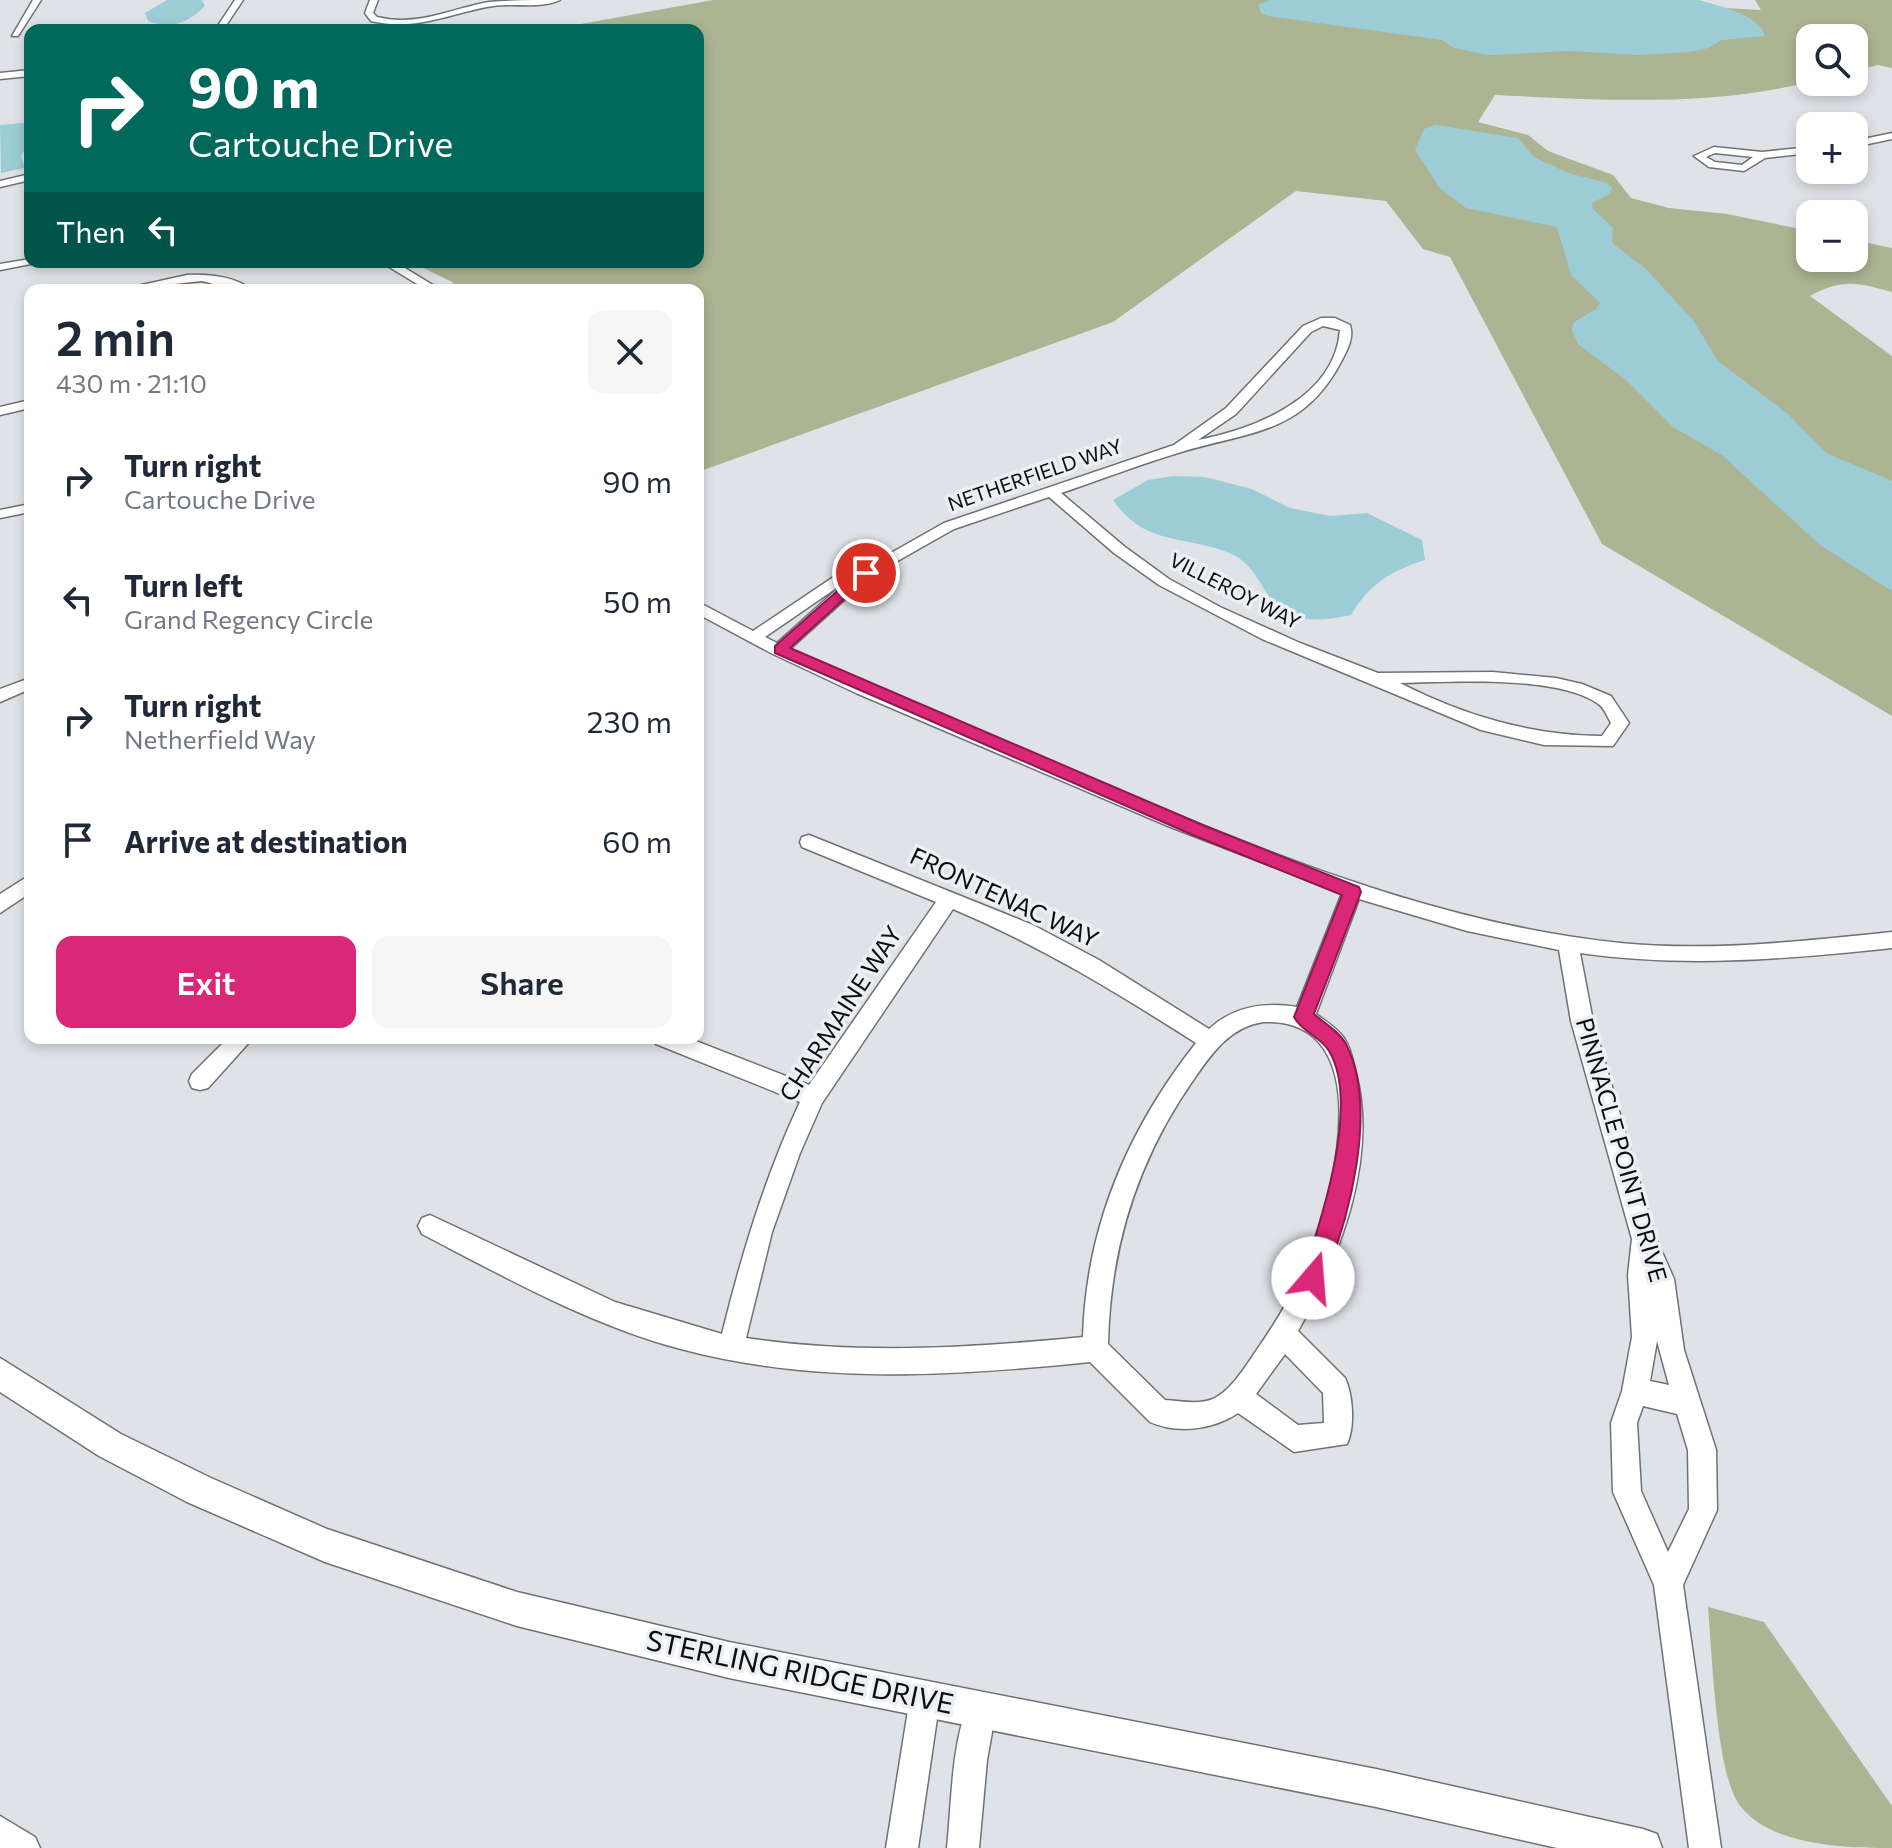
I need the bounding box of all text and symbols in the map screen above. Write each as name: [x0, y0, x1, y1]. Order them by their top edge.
map controls: [1796, 24, 1868, 272]
button: search: [1796, 24, 1868, 96]
text: 90 m: [188, 51, 319, 120]
icon: right: [56, 56, 160, 160]
button: +: [1796, 112, 1868, 184]
text: Cartouche Drive: [188, 120, 453, 164]
button: −: [1796, 200, 1868, 272]
icon: left: [141, 208, 185, 252]
text: Then: [56, 212, 125, 249]
text: 2 min: [56, 307, 175, 366]
button: close: [588, 310, 672, 394]
text: 430 m · 21:10: [56, 367, 207, 398]
street label: NETHERFIELD WAY: [944, 433, 1125, 515]
text: Turn right: [124, 446, 261, 483]
icon: right: [56, 458, 100, 502]
text: 90 m: [602, 462, 672, 499]
text: Cartouche Drive: [124, 483, 316, 514]
pin: [832, 539, 900, 607]
street label: VILLEROY WAY: [1166, 547, 1305, 633]
icon: arrive: [844, 551, 888, 595]
text: Turn left: [124, 566, 243, 603]
icon: left: [56, 578, 100, 622]
text: 50 m: [603, 582, 672, 619]
text: Grand Regency Circle: [124, 603, 373, 634]
text: Turn right: [124, 686, 261, 723]
icon: right: [56, 698, 100, 742]
text: 230 m: [587, 702, 672, 739]
text: Netherfield Way: [124, 723, 316, 754]
icon: arrive: [56, 818, 100, 862]
text: Arrive at destination: [124, 822, 408, 859]
text: 60 m: [602, 822, 672, 859]
street label: FRONTENAC WAY: [906, 840, 1104, 953]
street label: CHARMAINE WAY: [772, 920, 907, 1106]
button: Exit: [56, 936, 356, 1028]
button: Share: [372, 936, 672, 1028]
street label: PINNACLE POINT DRIVE: [1571, 1014, 1674, 1285]
position arrow: [1271, 1236, 1355, 1320]
street label: STERLING RIDGE DRIVE: [644, 1622, 957, 1720]

